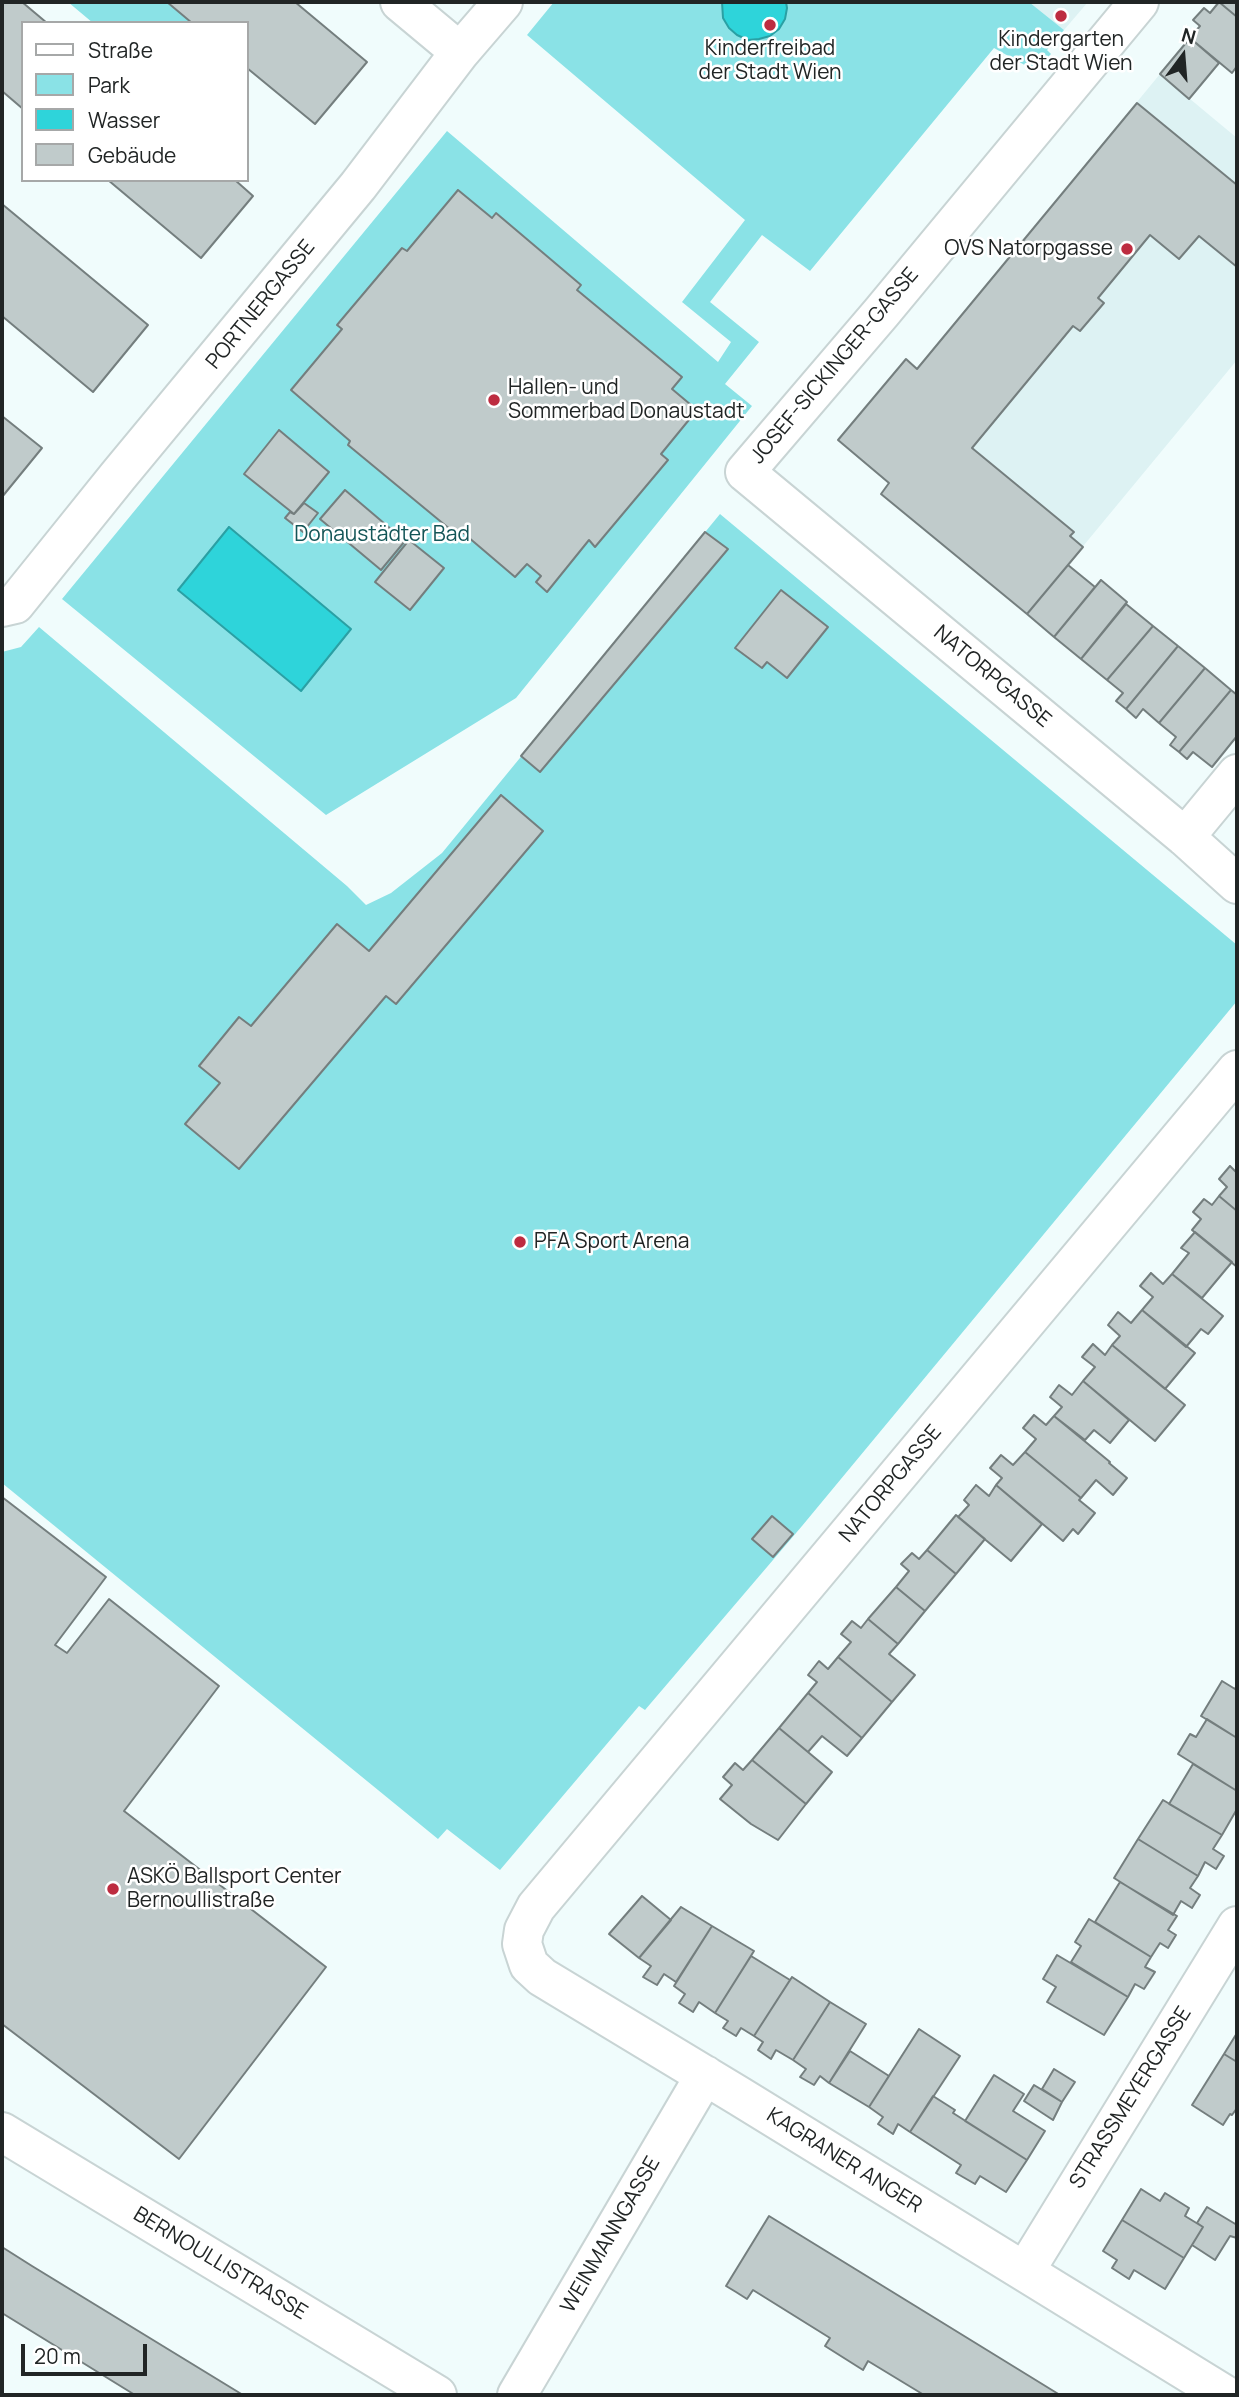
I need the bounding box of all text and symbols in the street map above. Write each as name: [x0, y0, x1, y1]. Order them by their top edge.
marker: Kindergarten der Stadt Wien: [1053, 8, 1069, 24]
marker: Kinderfreibad der Stadt Wien: [762, 17, 778, 33]
legend: [21, 21, 248, 182]
north arrow: [1148, 21, 1218, 91]
text: N: [1179, 21, 1199, 50]
place label: Kindergarten der Stadt Wien: [989, 27, 1133, 77]
text: Straße: [88, 36, 153, 64]
place label: Kinderfreibad der Stadt Wien: [698, 36, 842, 86]
text: Park: [88, 71, 130, 99]
text: Wasser: [88, 106, 160, 134]
text: Gebäude: [88, 141, 176, 169]
street label: PORTNERGASSE: [201, 235, 321, 375]
place label: OVS Natorpgasse: [944, 236, 1113, 262]
marker: OVS Natorpgasse: [1119, 241, 1135, 257]
street label: JOSEF-SICKINGER-GASSE: [746, 263, 924, 469]
place label: Hallen- und Sommerbad Donaustadt: [508, 375, 745, 425]
marker: Hallen- und Sommerbad Donaustadt: [486, 392, 502, 408]
park label: Donaustädter Bad: [294, 522, 470, 548]
street label: NATORPGASSE: [928, 621, 1056, 733]
place label: PFA Sport Arena: [534, 1229, 689, 1255]
marker: PFA Sport Arena: [512, 1234, 528, 1250]
street label: NATORPGASSE: [835, 1420, 947, 1548]
place label: ASKÖ Ballsport Center Bernoullistraße: [127, 1864, 342, 1914]
marker: ASKÖ Ballsport Center Bernoullistraße: [105, 1881, 121, 1897]
street label: STRASSMEYERGASSE: [1065, 2002, 1197, 2194]
street label: KAGRANER ANGER: [762, 2103, 926, 2219]
street label: WEINMANNGASSE: [556, 2152, 666, 2318]
street label: BERNOULLISTRASSE: [128, 2202, 312, 2326]
scale bar: [24, 2330, 150, 2374]
text: 20 m: [34, 2342, 81, 2370]

